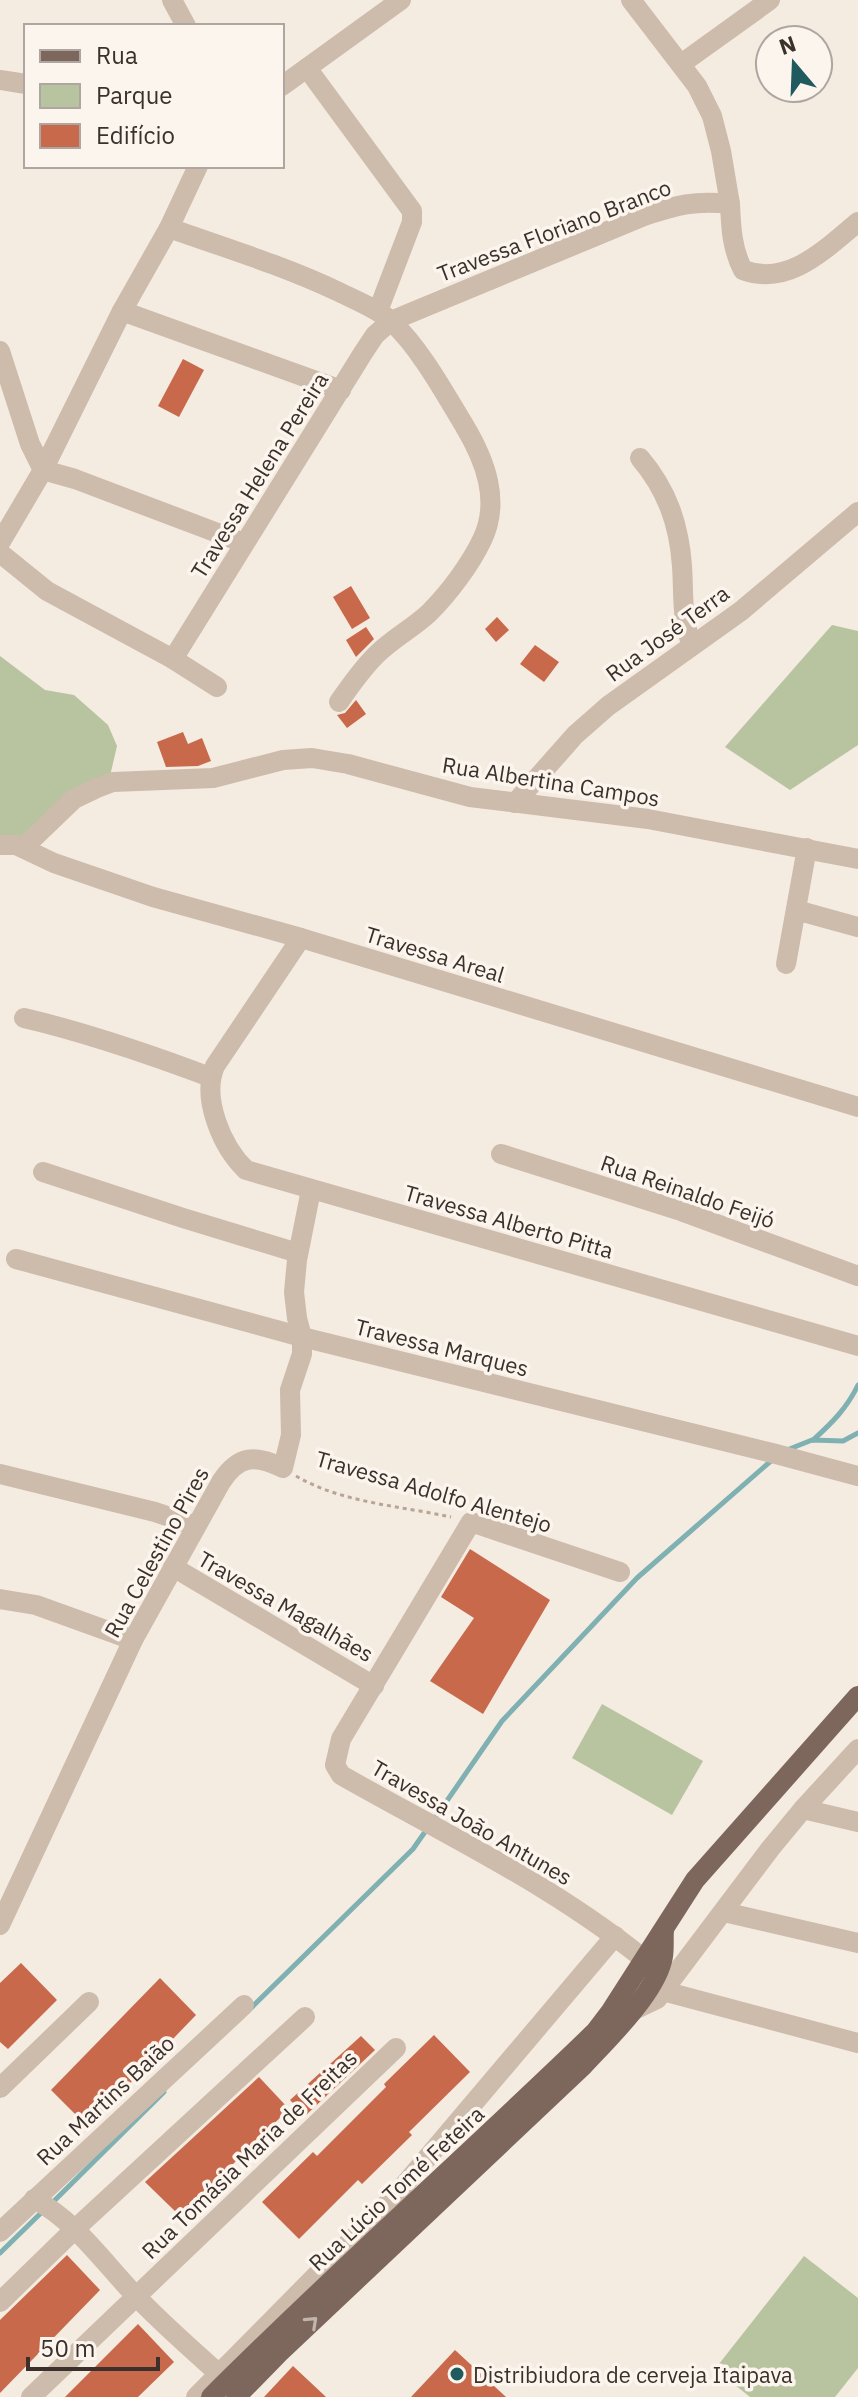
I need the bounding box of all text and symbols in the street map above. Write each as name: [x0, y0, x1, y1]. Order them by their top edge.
legend: [24, 24, 284, 168]
north arrow: [754, 24, 834, 104]
text: N: [775, 28, 800, 61]
text: Rua: [96, 39, 138, 71]
text: Parque: [96, 79, 173, 111]
text: Edifício: [96, 119, 175, 151]
street label: Travessa Floriano Branco: [433, 172, 675, 288]
street label: Travessa Helena Pereira: [184, 366, 334, 583]
street label: Rua José Terra: [599, 578, 735, 688]
street label: Rua Albertina Campos: [440, 749, 662, 813]
street label: Travessa Areal: [362, 919, 508, 989]
street label: Rua Reinaldo Feijó: [597, 1148, 779, 1234]
street label: Travessa Alberto Pitta: [401, 1177, 617, 1265]
street label: Travessa Marques: [352, 1311, 532, 1383]
street label: Travessa Adolfo Alentejo: [313, 1443, 555, 1539]
street label: Rua Celestino Pires: [97, 1462, 215, 1642]
street label: Travessa Magalhães: [193, 1544, 379, 1668]
street label: Travessa João Antunes: [366, 1753, 578, 1891]
street label: Rua Martins Baião: [30, 2028, 180, 2172]
street label: Rua Tomásia Maria de Freitas: [135, 2043, 363, 2265]
street label: Rua Lúcio Tomé Feteira: [302, 2099, 490, 2277]
one-way arrow: [302, 2318, 317, 2332]
scale bar: [28, 2321, 158, 2371]
text: 50 m: [40, 2332, 95, 2364]
place label: Distribiudora de cerveja Itaipava: [473, 2360, 793, 2389]
marker: Distribiudora de cerveja Itaipava: [448, 2365, 466, 2383]

